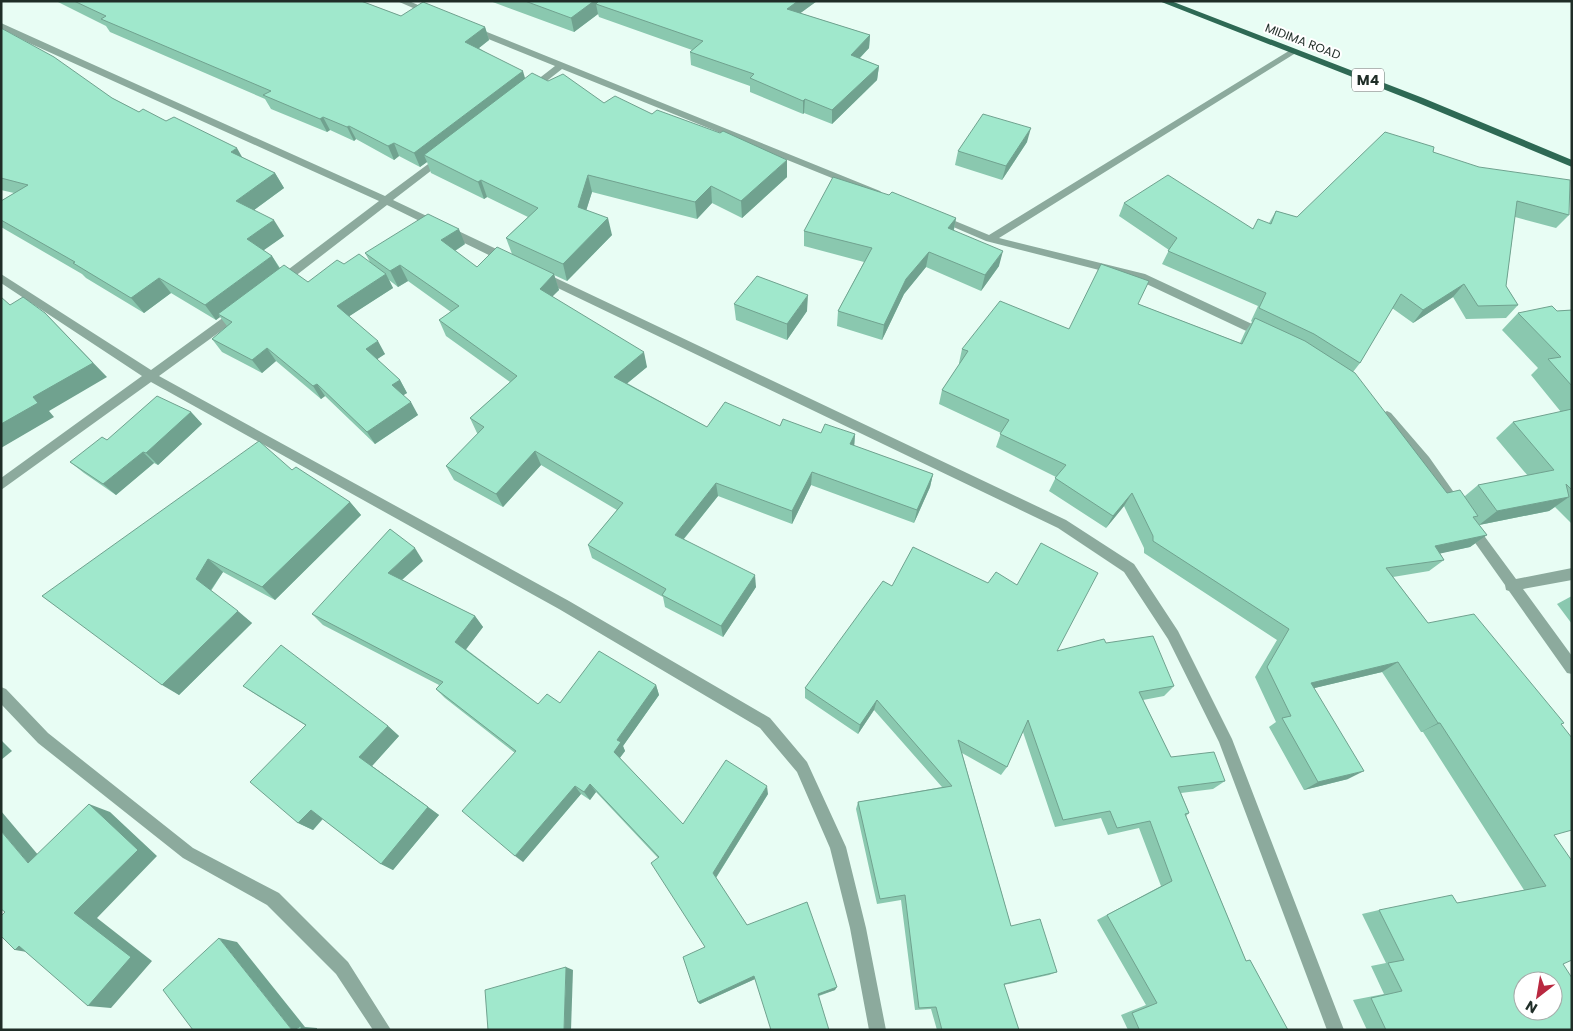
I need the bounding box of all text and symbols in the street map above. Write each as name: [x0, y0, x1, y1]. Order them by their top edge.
street label: MIDIMA ROAD: [1263, 19, 1343, 63]
road number: M4: [1352, 68, 1384, 92]
north arrow: [1513, 971, 1563, 1021]
text: N: [1522, 996, 1541, 1018]

